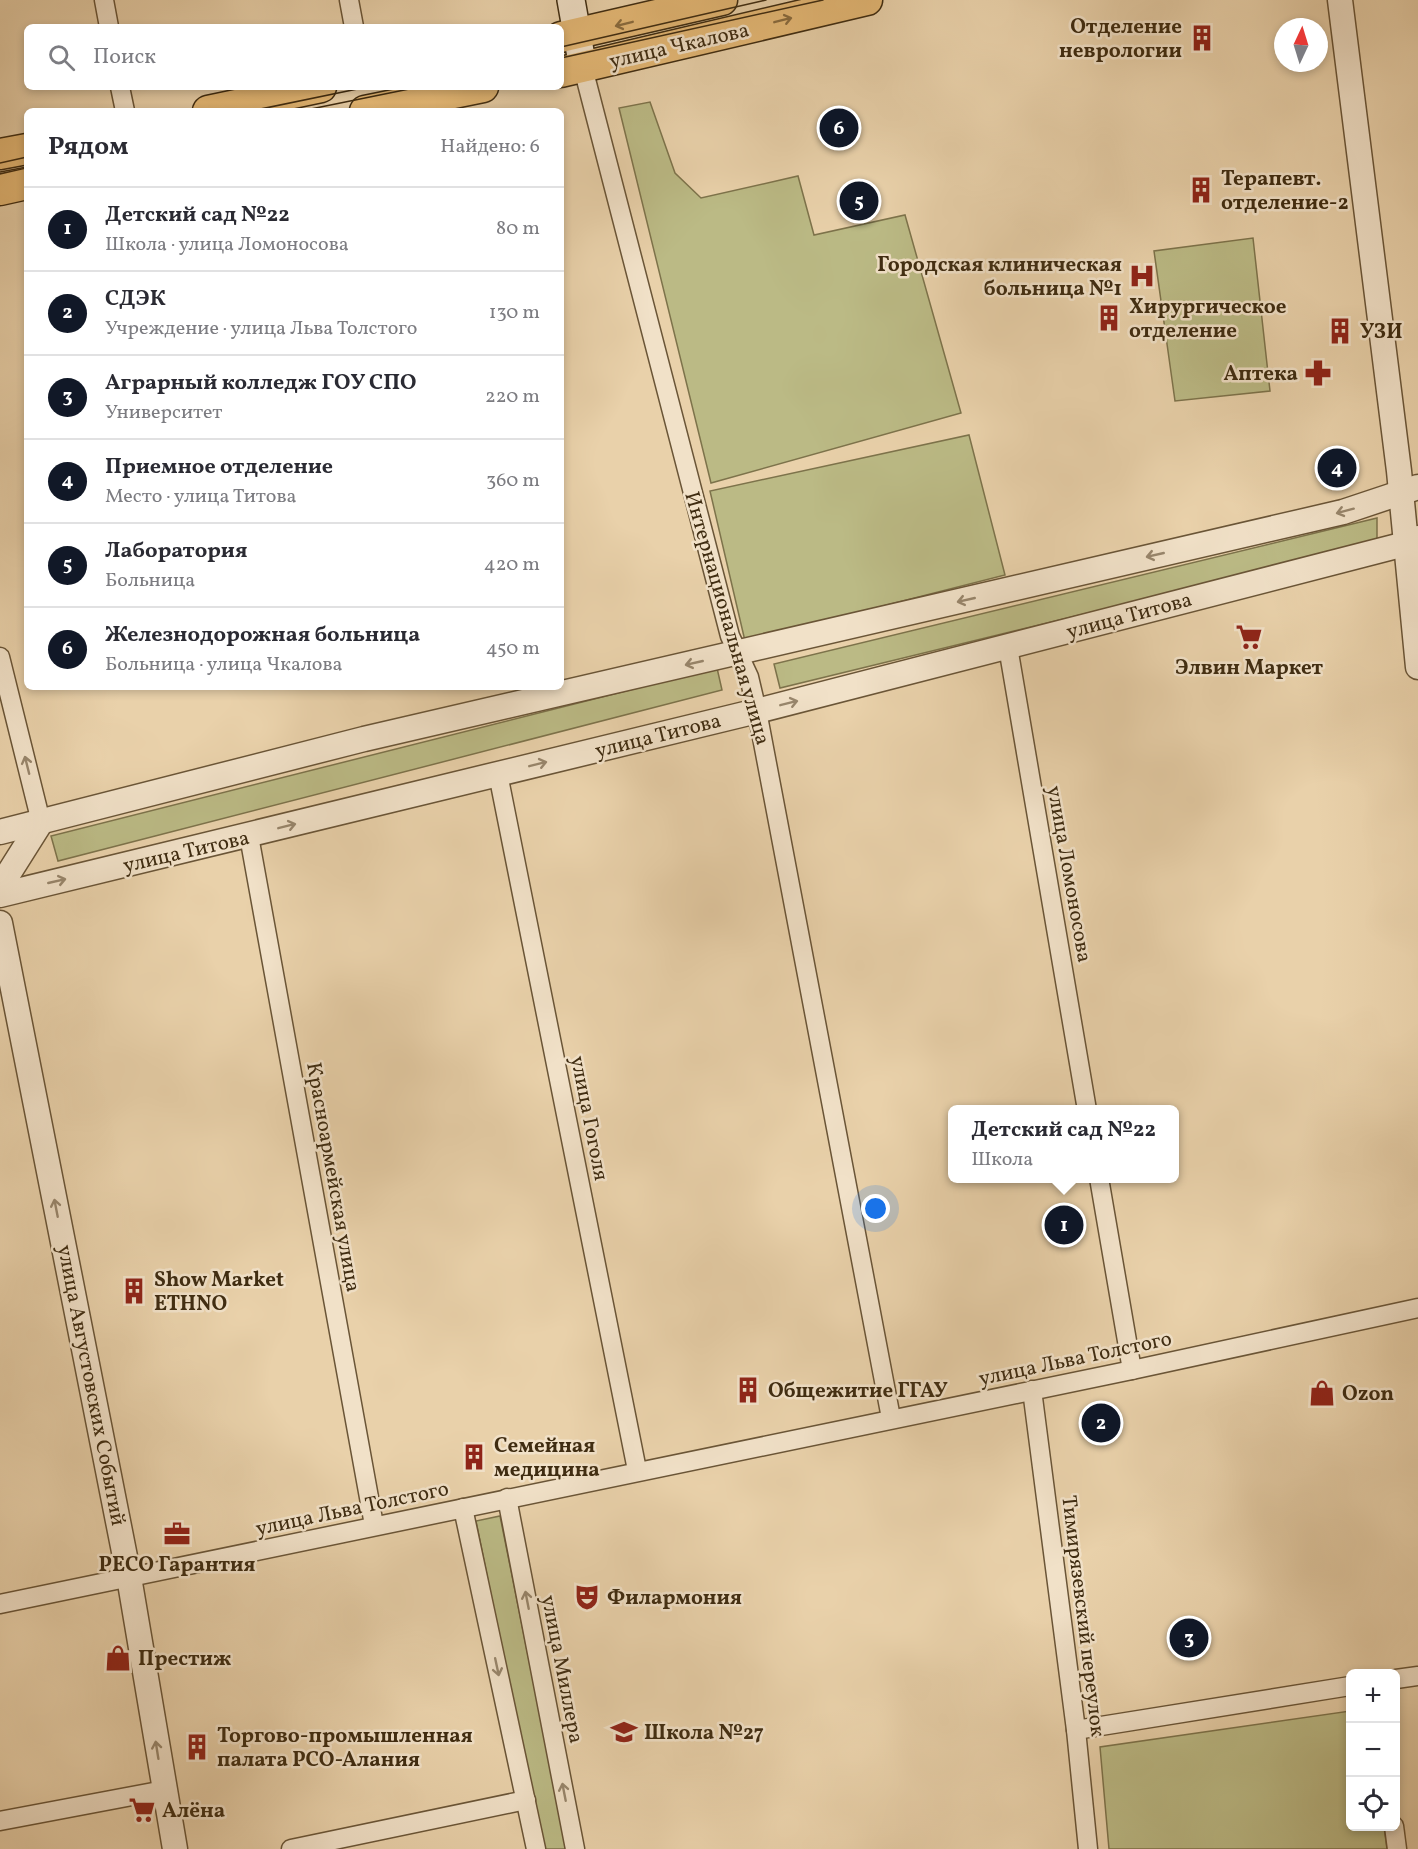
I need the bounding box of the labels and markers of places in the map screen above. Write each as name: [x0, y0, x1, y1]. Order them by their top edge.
place label: Отделение неврологии: [1059, 13, 1182, 66]
building icon: Отделение неврологии: [1187, 23, 1217, 53]
pin: 6: [820, 106, 858, 150]
place label: Терапевт. отделение-2: [1221, 165, 1349, 218]
building icon: Терапевт. отделение-2: [1186, 175, 1216, 205]
pin: 5: [840, 178, 878, 224]
place label: Городская клиническая больница №1: [877, 251, 1122, 304]
hospital icon: Городская клиническая больница №1: [1127, 261, 1157, 291]
place label: Хирургическое отделение: [1129, 293, 1286, 346]
building icon: Хирургическое отделение: [1094, 303, 1124, 333]
building icon: УЗИ: [1325, 316, 1355, 346]
place label: УЗИ: [1360, 318, 1403, 347]
pharmacy icon: Аптека: [1303, 358, 1333, 388]
place label: Аптека: [1223, 360, 1298, 389]
pin: 4: [1318, 446, 1356, 490]
supermarket icon: Элвин Маркет: [1234, 622, 1264, 652]
place label: Элвин Маркет: [1175, 654, 1323, 683]
pin: 1: [1044, 1202, 1084, 1248]
place label: Show Market ETHNO: [154, 1266, 284, 1319]
building icon: Show Market ETHNO: [119, 1276, 149, 1306]
building icon: Общежитие ГГАУ: [733, 1375, 763, 1405]
place label: Общежитие ГГАУ: [768, 1377, 948, 1406]
shop icon: Ozon: [1307, 1378, 1337, 1408]
place label: Ozon: [1342, 1380, 1394, 1409]
pin: 2: [1082, 1400, 1120, 1446]
place label: Семейная медицина: [494, 1432, 600, 1485]
building icon: Семейная медицина: [459, 1442, 489, 1472]
office icon: РЕСО Гарантия: [162, 1519, 192, 1549]
place label: РЕСО Гарантия: [98, 1551, 256, 1580]
theatre icon: Филармония: [572, 1582, 602, 1612]
place label: Филармония: [607, 1584, 742, 1613]
pin: 3: [1170, 1616, 1208, 1660]
shop icon: Престиж: [103, 1643, 133, 1673]
place label: Престиж: [138, 1645, 231, 1674]
school or university icon: Школа №27: [609, 1717, 639, 1747]
place label: Школа №27: [644, 1719, 764, 1748]
place label: Торгово-промышленная палата РСО-Алания: [217, 1722, 473, 1775]
building icon: Торгово-промышленная палата РСО-Алания: [182, 1732, 212, 1762]
supermarket icon: Алёна: [127, 1795, 157, 1825]
place label: Алёна: [162, 1797, 225, 1826]

